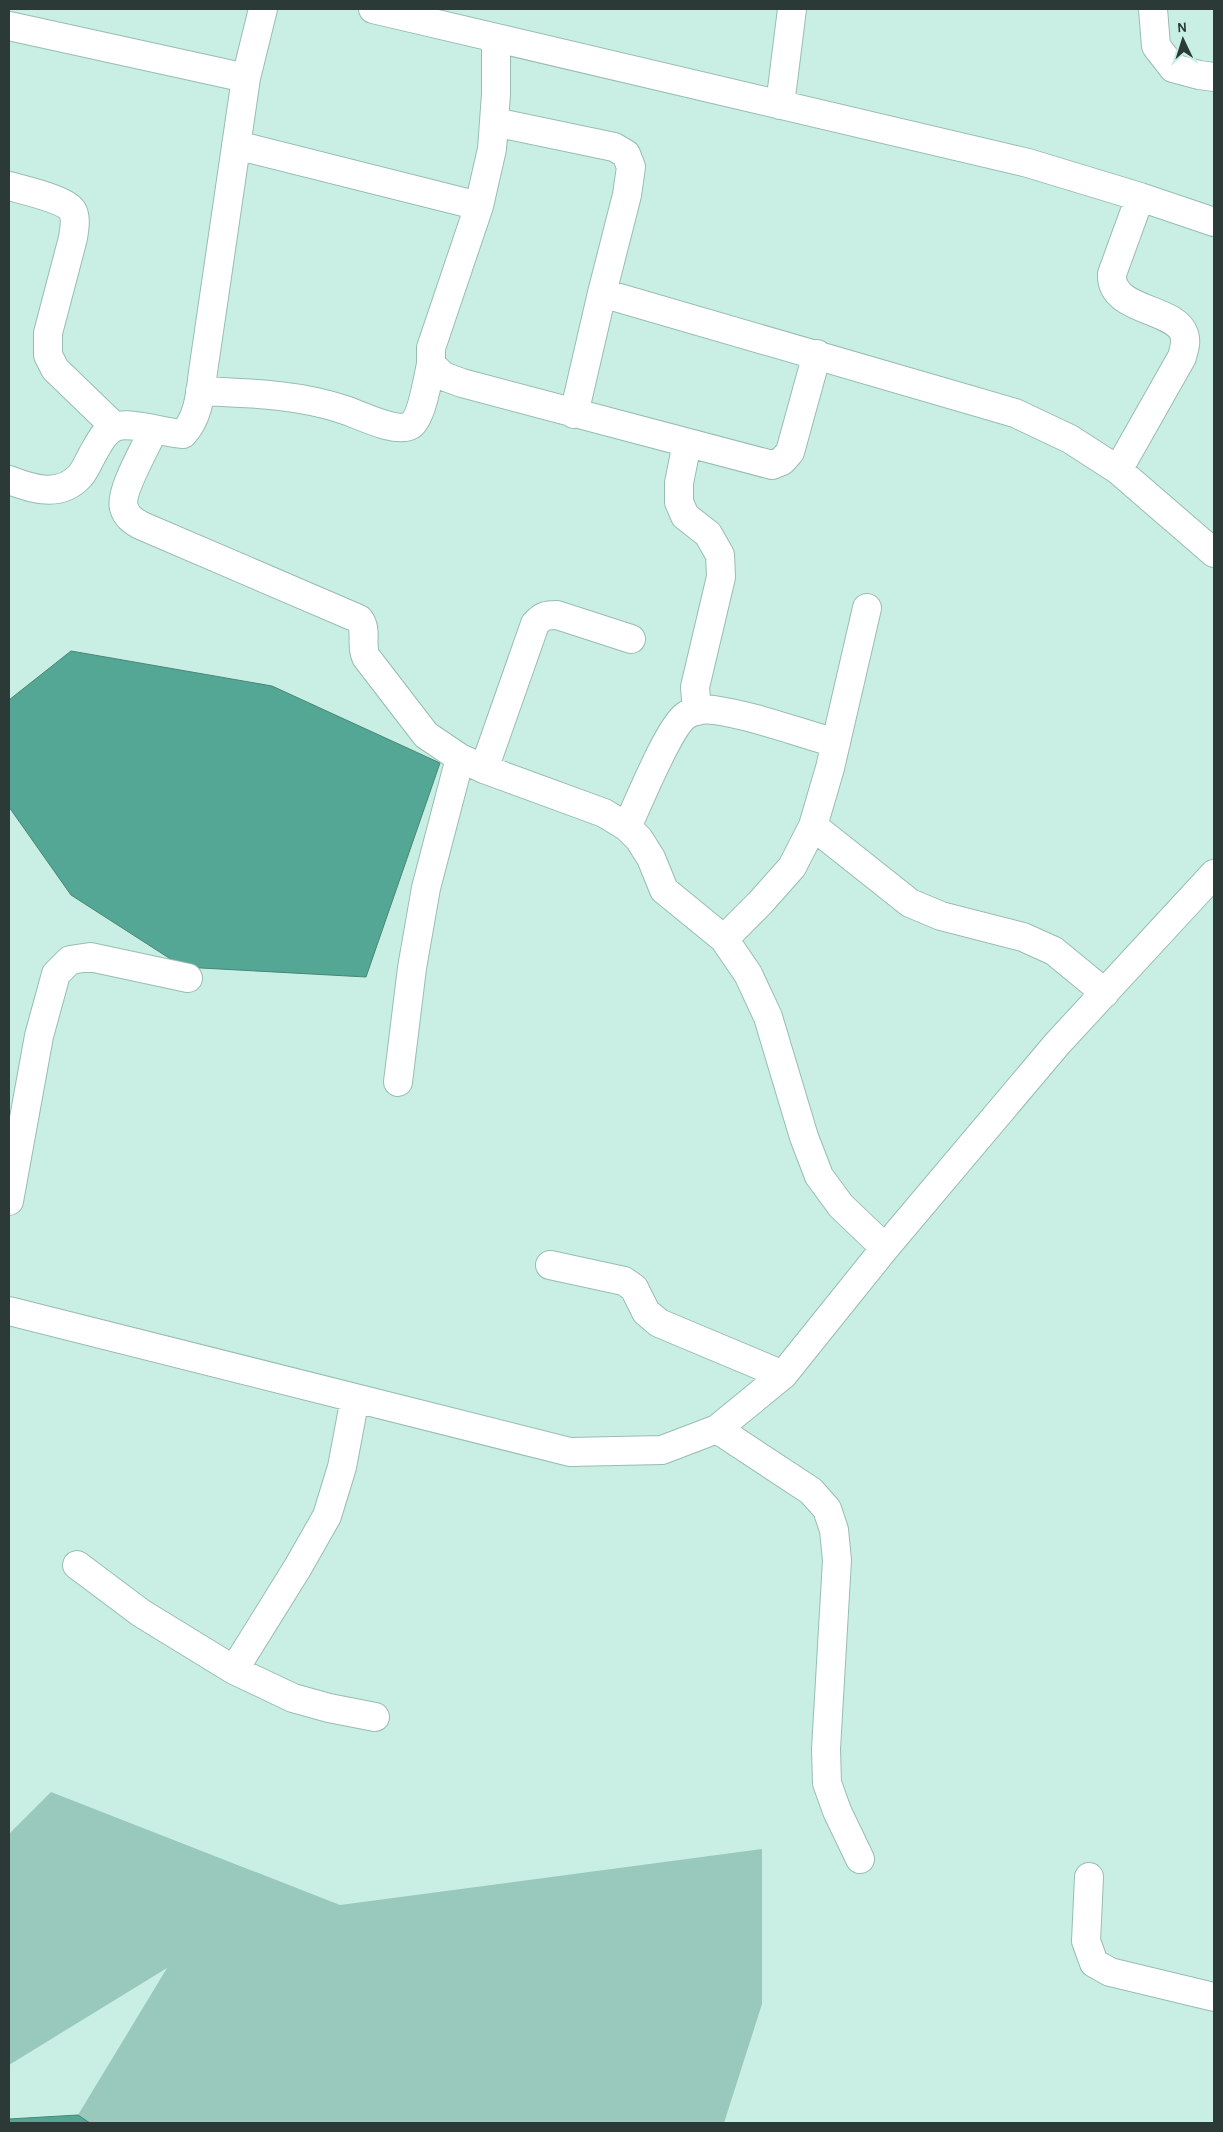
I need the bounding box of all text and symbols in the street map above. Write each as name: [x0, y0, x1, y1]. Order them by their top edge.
north arrow: [1158, 15, 1208, 65]
text: N: [1177, 21, 1188, 35]

